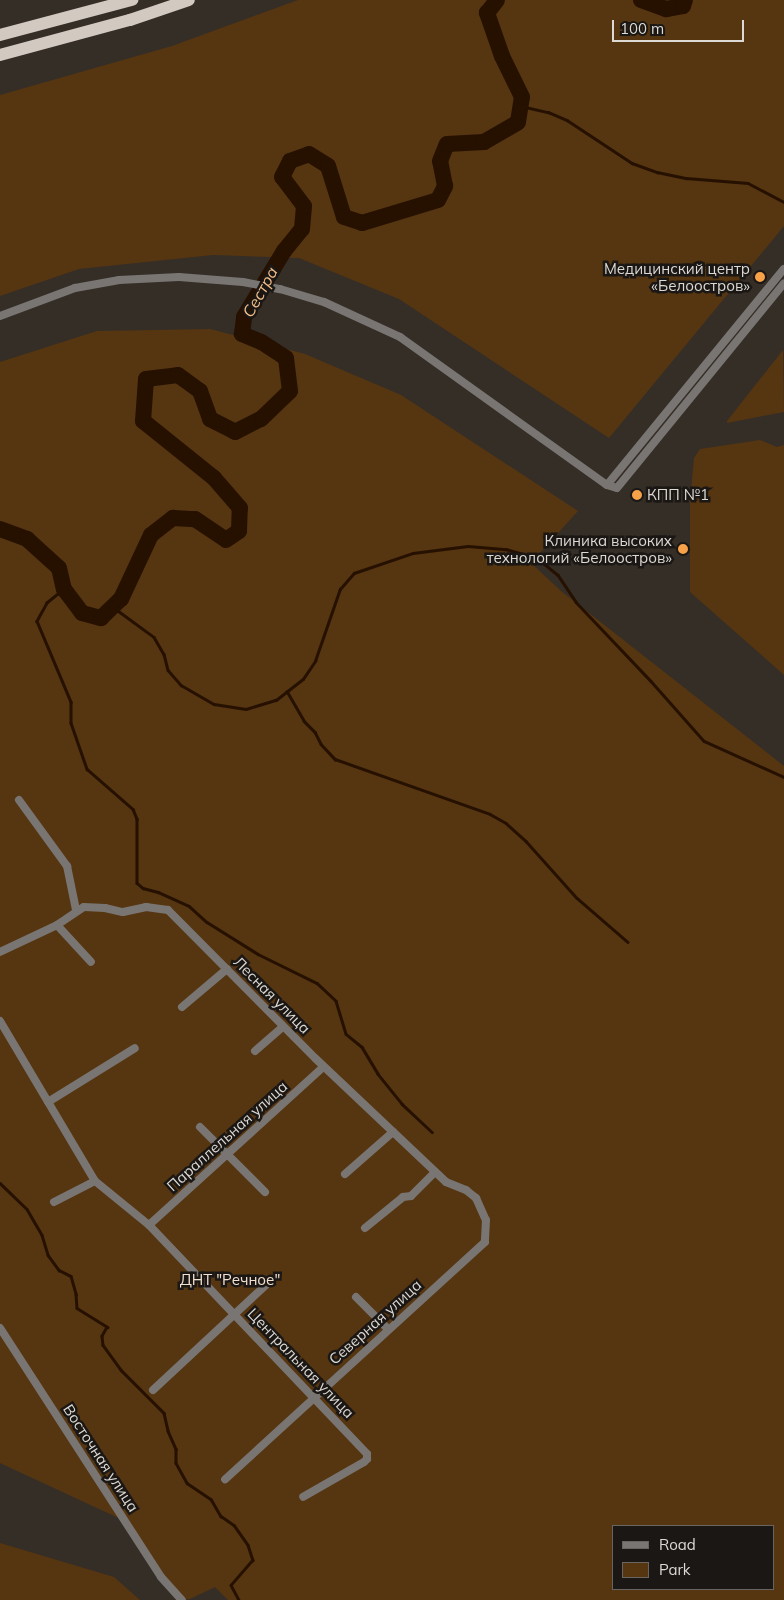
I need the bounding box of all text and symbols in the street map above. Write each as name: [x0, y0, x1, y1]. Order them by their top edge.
scale bar: [614, 10, 746, 42]
text: 100 m: [620, 19, 664, 38]
place label: Медицинский центр «Белоостров»: [604, 259, 750, 294]
water label: Сестра: [238, 264, 282, 320]
marker: Медицинский центр «Белоостров»: [754, 271, 766, 283]
place label: КПП №1: [647, 486, 709, 504]
marker: КПП №1: [631, 489, 643, 501]
place label: Клиника высоких технологий «Белоостров»: [487, 531, 672, 566]
marker: Клиника высоких технологий «Белоостров»: [676, 542, 690, 556]
street label: Лесная улица: [230, 953, 314, 1037]
street label: Параллельная улица: [163, 1077, 291, 1195]
park label: ДНТ "Речное": [180, 1271, 280, 1289]
street label: Северная улица: [325, 1276, 425, 1368]
street label: Центральная улица: [244, 1304, 358, 1422]
street label: Восточная улица: [60, 1401, 142, 1515]
legend: [612, 1525, 774, 1590]
text: Road: [659, 1535, 696, 1554]
text: Park: [659, 1560, 691, 1579]

